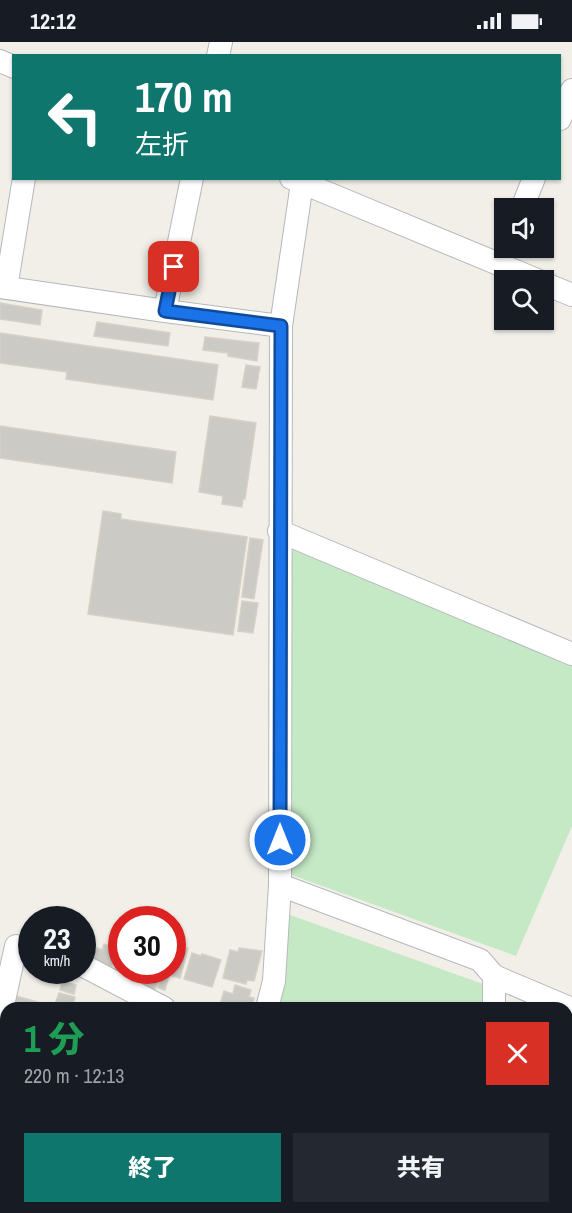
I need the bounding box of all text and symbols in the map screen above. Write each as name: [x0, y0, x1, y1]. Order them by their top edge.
text: 12:12: [30, 6, 76, 36]
text: 170 m: [135, 69, 233, 125]
icon: left: [36, 78, 114, 156]
text: 左折: [135, 126, 189, 162]
map controls: [494, 198, 554, 330]
button: sound: [494, 198, 554, 258]
pin: [148, 241, 199, 292]
icon: arrive: [157, 250, 190, 283]
button: search: [494, 270, 554, 330]
position arrow: [248, 808, 312, 872]
speed limit sign: 30: [108, 906, 186, 984]
text: 23: [43, 918, 71, 958]
text: km/h: [44, 950, 70, 971]
text: 1 分: [24, 1015, 85, 1063]
button: close: [486, 1022, 549, 1085]
text: 220 m · 12:13: [24, 1062, 124, 1089]
button: 終了: [24, 1133, 281, 1202]
button: 共有: [293, 1133, 549, 1202]

